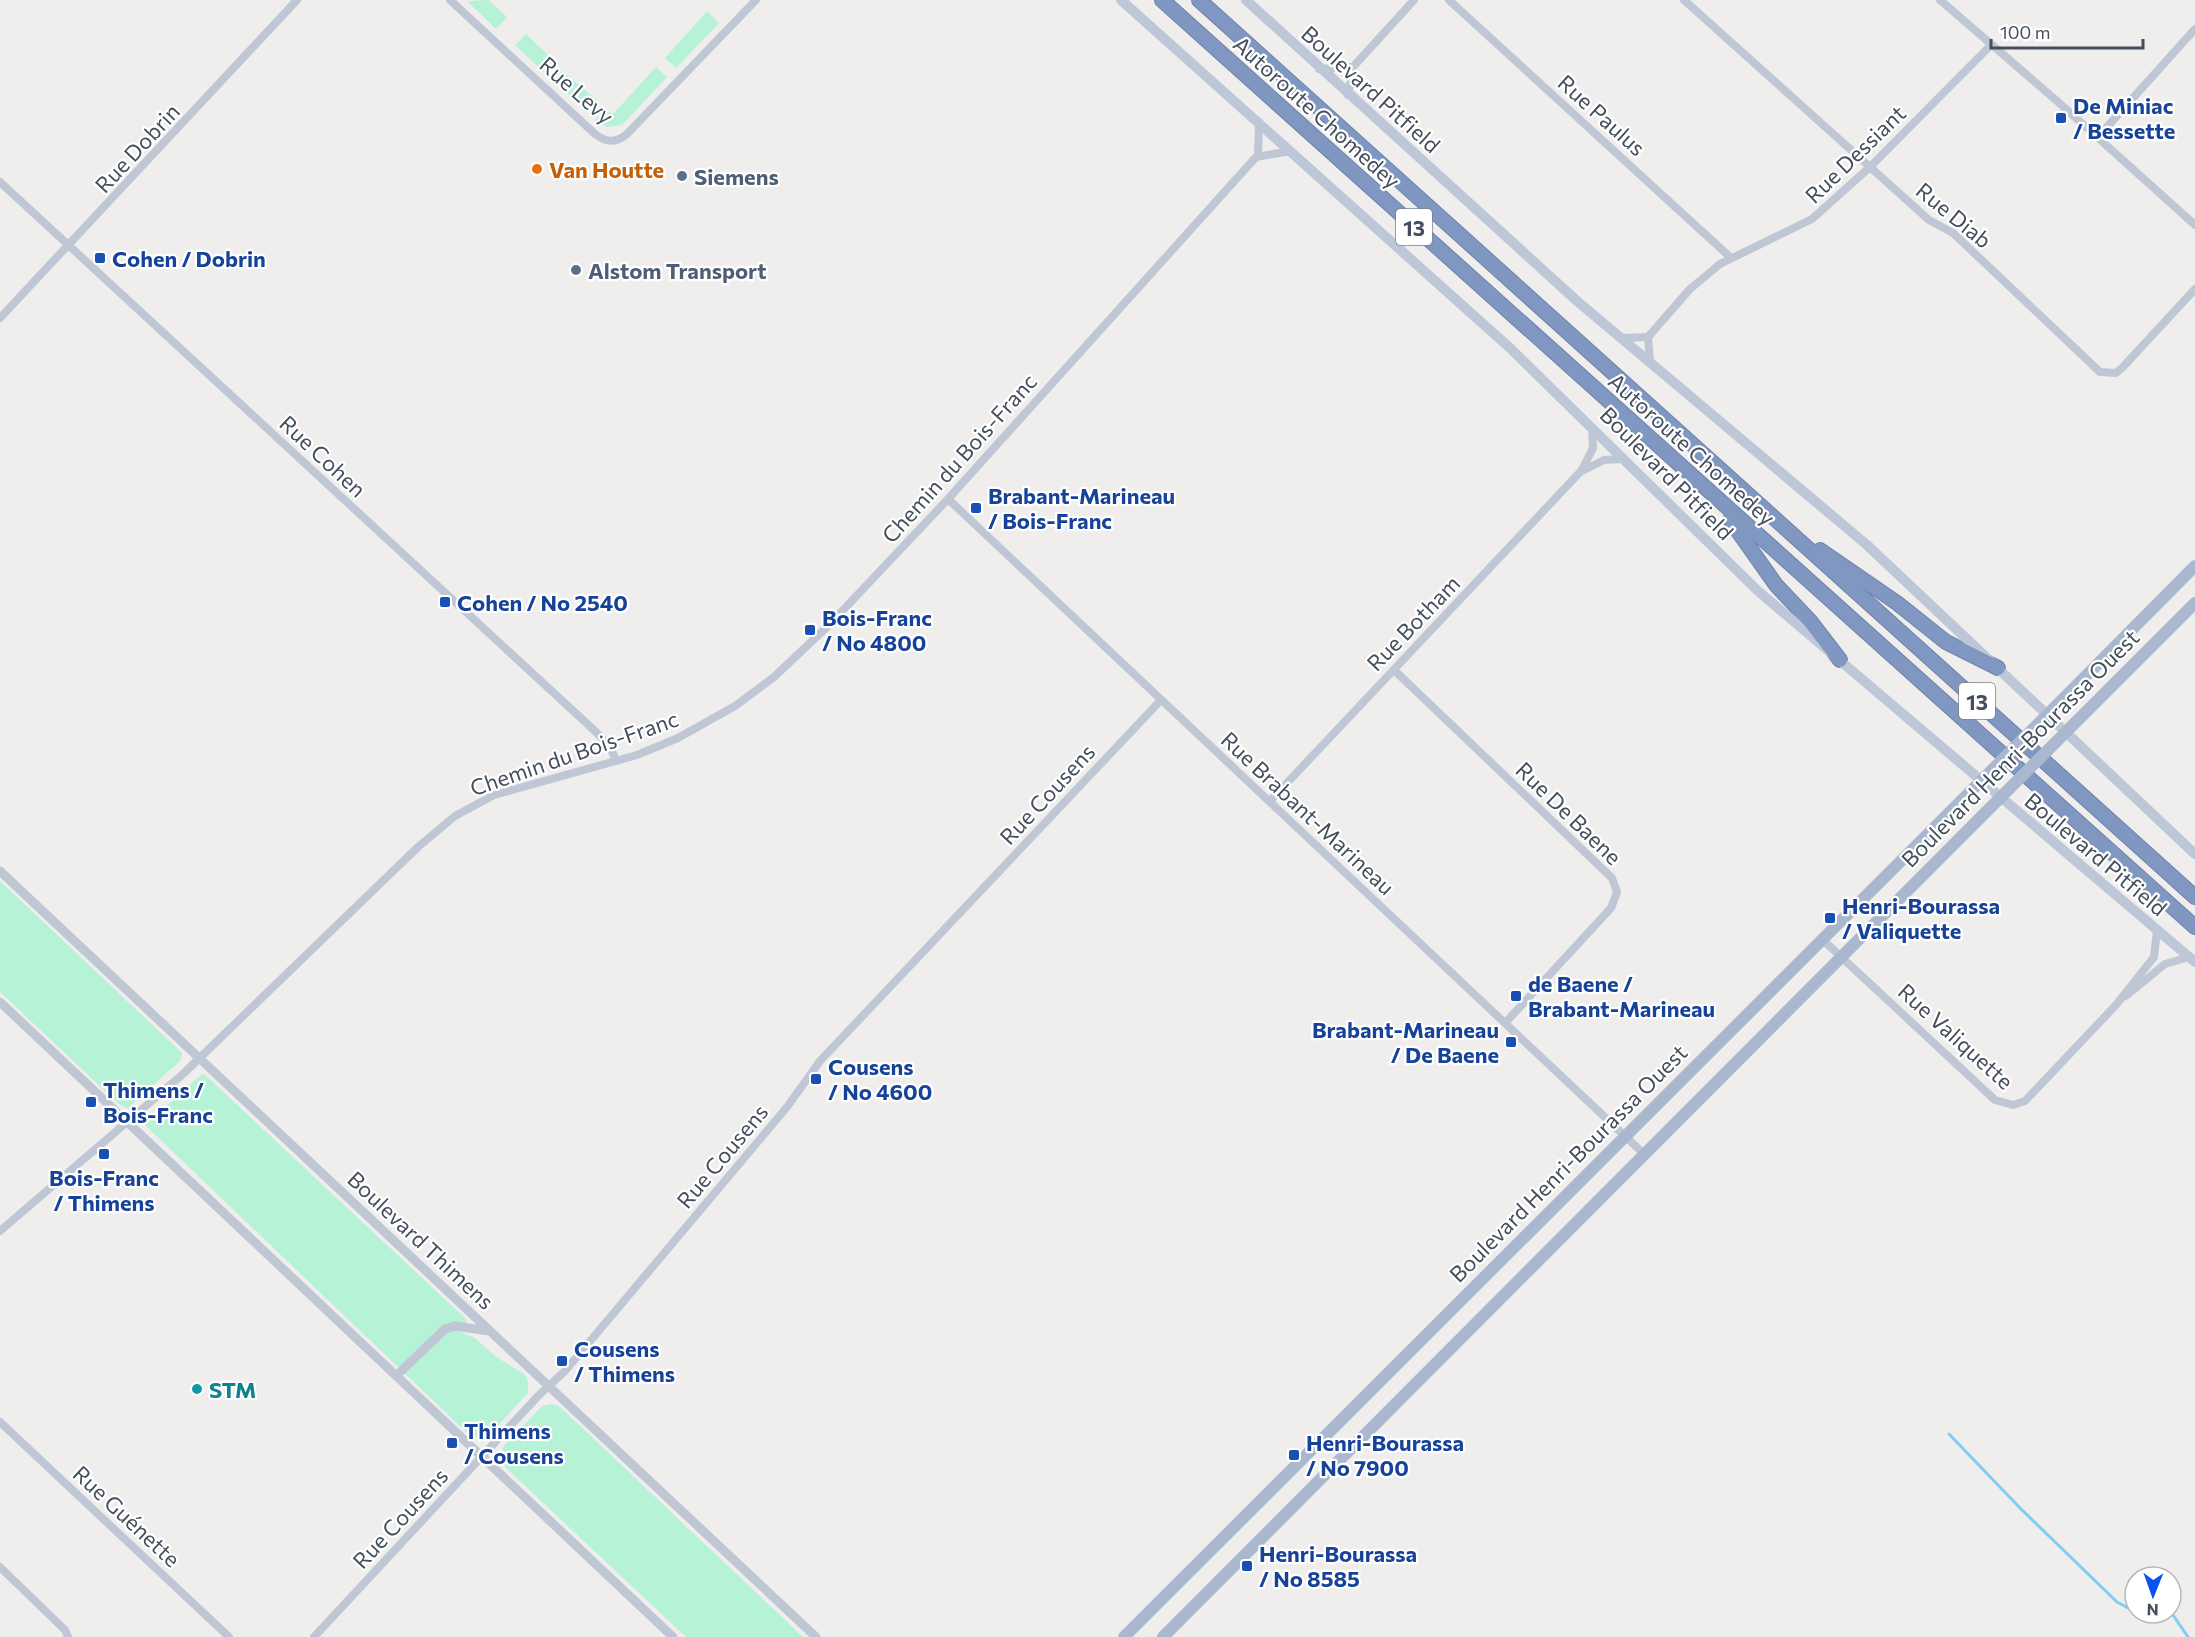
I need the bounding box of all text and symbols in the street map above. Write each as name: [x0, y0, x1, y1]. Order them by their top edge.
scale bar: [1991, 12, 2142, 50]
street label: Boulevard Pitfield: [1296, 20, 1446, 158]
text: 100 m: [2000, 21, 2050, 43]
street label: Autoroute Chomedey: [1228, 30, 1406, 194]
street label: Rue Levy: [534, 51, 620, 129]
street label: Rue Paulus: [1553, 69, 1651, 161]
place label: De Miniac / Bessette: [2073, 92, 2175, 144]
street label: Rue Dobrin: [89, 98, 185, 198]
street label: Rue Dessiant: [1799, 99, 1911, 209]
marker: De Miniac / Bessette: [2054, 111, 2068, 125]
place label: Van Houtte: [549, 156, 664, 183]
marker: Van Houtte: [530, 162, 544, 176]
place label: Siemens: [694, 163, 779, 190]
marker: Siemens: [675, 169, 689, 183]
street label: Rue Diab: [1911, 176, 1997, 254]
road number: 13: [1396, 209, 1432, 245]
place label: Cohen / Dobrin: [112, 245, 266, 272]
marker: Cohen / Dobrin: [93, 251, 107, 265]
place label: Alstom Transport: [588, 257, 766, 284]
marker: Alstom Transport: [569, 263, 583, 277]
street label: Autoroute Chomedey: [1603, 367, 1781, 531]
street label: Chemin du Bois-Franc: [876, 368, 1042, 548]
street label: Boulevard Pitfield: [1595, 401, 1739, 545]
street label: Rue Cohen: [274, 409, 372, 503]
place label: Brabant-Marineau / Bois-Franc: [988, 482, 1175, 534]
marker: Brabant-Marineau / Bois-Franc: [969, 501, 983, 515]
street label: Rue Botham: [1361, 570, 1465, 676]
place label: Cohen / No 2540: [457, 589, 628, 616]
marker: Cohen / No 2540: [438, 595, 452, 609]
place label: Bois-Franc / No 4800: [822, 604, 932, 656]
marker: Bois-Franc / No 4800: [803, 623, 817, 637]
street label: Boulevard Henri-Bourassa Ouest: [1895, 623, 2145, 873]
road number: 13: [1959, 683, 1995, 719]
street label: Chemin du Bois-Franc: [466, 705, 682, 801]
street label: Rue Brabant-Marineau: [1216, 726, 1400, 900]
street label: Rue Cousens: [994, 738, 1100, 850]
street label: Rue De Baene: [1511, 756, 1627, 870]
street label: Boulevard Pitfield: [2019, 787, 2173, 921]
place label: Henri-Bourassa / Valiquette: [1842, 892, 2000, 944]
marker: Henri-Bourassa / Valiquette: [1823, 911, 1837, 925]
place label: de Baene / Brabant-Marineau: [1528, 970, 1715, 1022]
street label: Rue Valiquette: [1893, 977, 2019, 1095]
marker: de Baene / Brabant-Marineau: [1509, 989, 1523, 1003]
place label: Brabant-Marineau / De Baene: [1312, 1016, 1499, 1068]
marker: Brabant-Marineau / De Baene: [1504, 1035, 1518, 1049]
street label: Boulevard Henri-Bourassa Ouest: [1443, 1038, 1693, 1288]
place label: Cousens / No 4600: [828, 1053, 932, 1105]
marker: Cousens / No 4600: [809, 1072, 823, 1086]
place label: Thimens / Bois-Franc: [103, 1076, 213, 1128]
marker: Thimens / Bois-Franc: [84, 1095, 98, 1109]
street label: Rue Cousens: [671, 1098, 773, 1214]
marker: Bois-Franc / Thimens: [97, 1147, 111, 1161]
place label: Bois-Franc / Thimens: [49, 1164, 159, 1216]
street label: Boulevard Thimens: [342, 1165, 500, 1315]
place label: Cousens / Thimens: [574, 1335, 675, 1387]
marker: Cousens / Thimens: [555, 1354, 569, 1368]
place label: STM: [209, 1376, 256, 1403]
marker: STM: [190, 1382, 204, 1396]
place label: Thimens / Cousens: [464, 1417, 564, 1469]
place label: Henri-Bourassa / No 7900: [1306, 1429, 1464, 1481]
marker: Thimens / Cousens: [445, 1436, 459, 1450]
marker: Henri-Bourassa / No 7900: [1287, 1448, 1301, 1462]
street label: Rue Guénette: [68, 1460, 186, 1572]
street label: Rue Cousens: [347, 1462, 453, 1574]
place label: Henri-Bourassa / No 8585: [1259, 1540, 1417, 1592]
marker: Henri-Bourassa / No 8585: [1240, 1559, 1254, 1573]
north arrow: [2123, 1565, 2183, 1625]
text: N: [2147, 1601, 2159, 1620]

